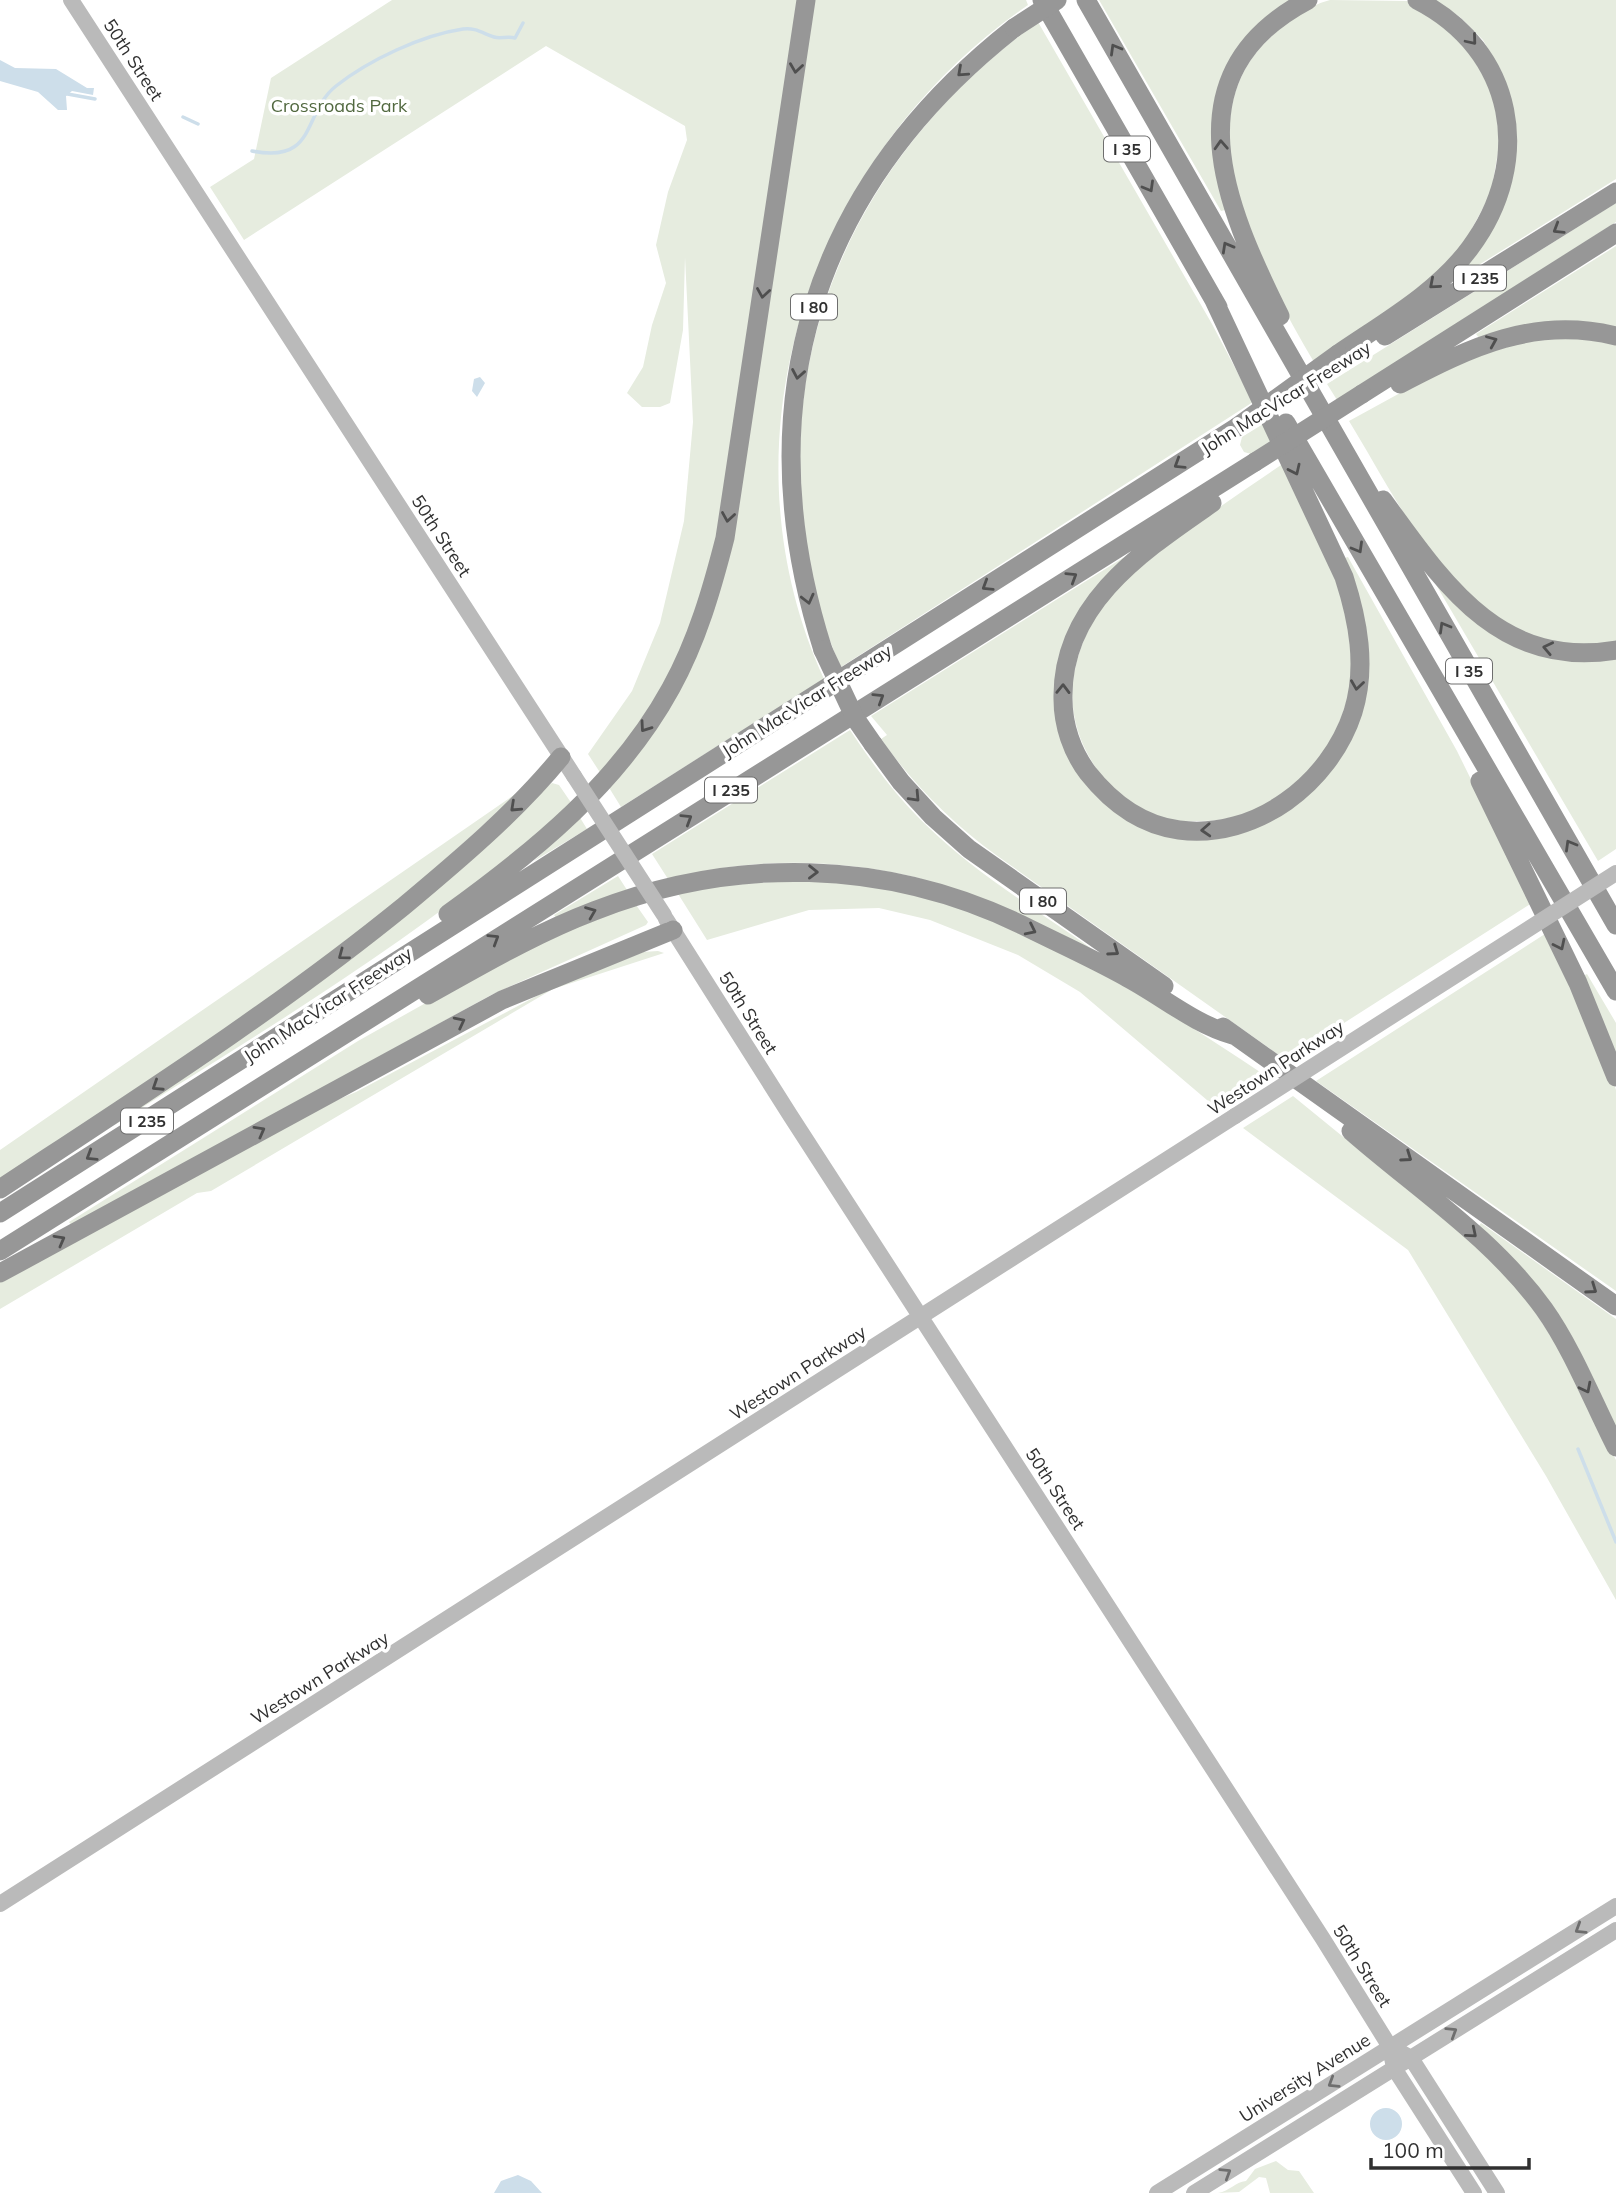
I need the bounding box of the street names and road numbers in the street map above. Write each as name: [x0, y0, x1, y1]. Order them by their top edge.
street label: 50th Street: [98, 14, 168, 105]
road number: I 35: [1104, 136, 1150, 162]
road number: I 235: [1454, 266, 1506, 290]
road number: I 80: [791, 294, 837, 320]
street label: John MacVicar Freeway: [1196, 336, 1375, 459]
street label: 50th Street: [406, 490, 476, 581]
street label: John MacVicar Freeway: [717, 639, 896, 762]
road number: I 35: [1446, 658, 1492, 684]
road number: I 235: [705, 778, 757, 803]
road number: I 80: [1020, 888, 1066, 914]
street label: John MacVicar Freeway: [239, 941, 417, 1068]
street label: 50th Street: [714, 967, 783, 1058]
street label: Westown Parkway: [1203, 1015, 1349, 1120]
road number: I 235: [121, 1108, 173, 1134]
street label: Westown Parkway: [725, 1320, 871, 1425]
street label: 50th Street: [1020, 1443, 1090, 1534]
street label: Westown Parkway: [247, 1626, 393, 1729]
street label: 50th Street: [1328, 1920, 1397, 2011]
street label: University Avenue: [1235, 2028, 1375, 2127]

